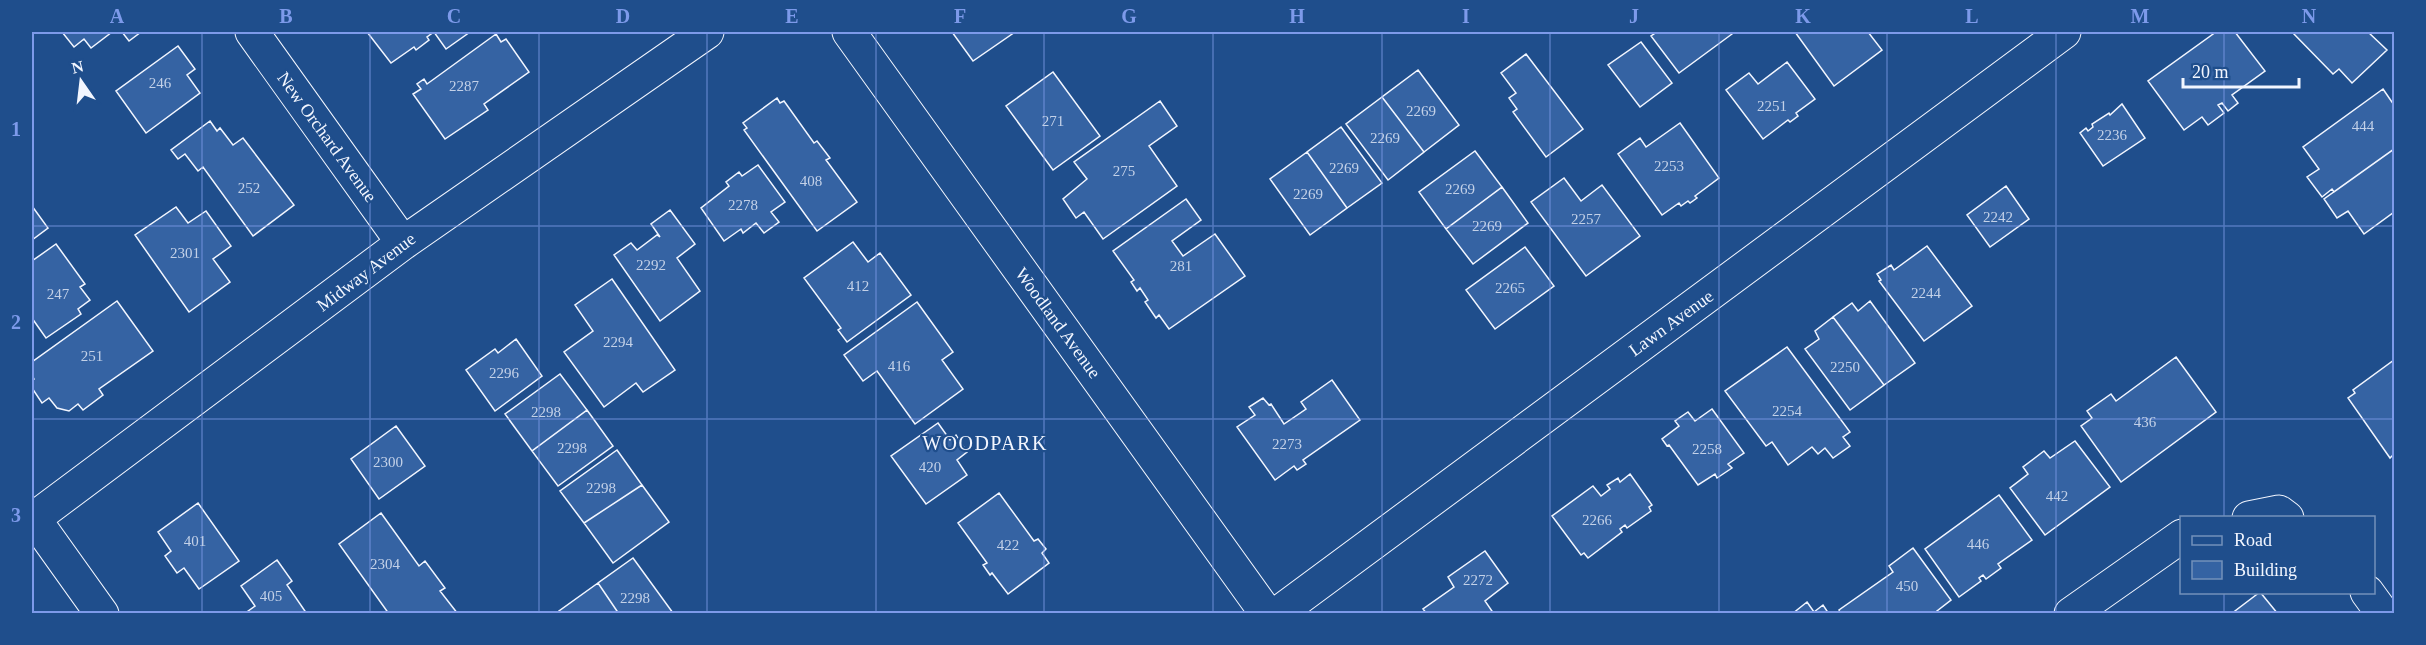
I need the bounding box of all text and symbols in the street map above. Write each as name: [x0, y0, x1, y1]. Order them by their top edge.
text: A: [110, 5, 125, 27]
text: B: [279, 5, 293, 27]
text: C: [447, 5, 461, 27]
text: D: [616, 5, 630, 27]
text: E: [785, 5, 799, 27]
text: F: [954, 5, 966, 27]
text: G: [1121, 5, 1137, 27]
text: H: [1289, 5, 1305, 27]
text: I: [1462, 5, 1470, 27]
text: J: [1629, 5, 1639, 27]
text: K: [1795, 5, 1811, 27]
text: L: [1965, 5, 1979, 27]
text: M: [2131, 5, 2150, 27]
text: N: [2302, 5, 2317, 27]
north arrow: [51, 51, 111, 111]
scale bar: [2183, 51, 2298, 89]
text: N: [70, 57, 86, 77]
text: 20 m: [2192, 62, 2229, 82]
street label: New Orchard Avenue: [273, 68, 381, 206]
house number: 246: [149, 75, 172, 91]
house number: 2287: [449, 78, 480, 94]
house number: 2251: [1757, 98, 1787, 114]
house number: 2269: [1406, 103, 1436, 119]
house number: 271: [1042, 113, 1064, 129]
text: 1: [11, 118, 21, 140]
house number: 444: [2352, 118, 2375, 134]
house number: 2236: [2097, 127, 2128, 143]
house number: 2269: [1370, 130, 1400, 146]
house number: 2253: [1654, 158, 1684, 174]
house number: 2269: [1329, 160, 1359, 176]
house number: 275: [1113, 163, 1135, 179]
house number: 408: [800, 173, 822, 189]
house number: 252: [238, 180, 260, 196]
house number: 2269: [1445, 181, 1475, 197]
house number: 2269: [1293, 186, 1323, 202]
house number: 2278: [728, 197, 758, 213]
house number: 2242: [1983, 209, 2013, 225]
house number: 2257: [1571, 211, 1602, 227]
house number: 2269: [1472, 218, 1502, 234]
street label: Midway Avenue: [313, 228, 419, 316]
house number: 2301: [170, 245, 200, 261]
house number: 2292: [636, 257, 666, 273]
house number: 281: [1170, 258, 1192, 274]
street label: Woodland Avenue: [1011, 264, 1105, 382]
house number: 412: [847, 278, 869, 294]
house number: 2265: [1495, 280, 1525, 296]
house number: 2244: [1911, 285, 1942, 301]
house number: 247: [47, 286, 70, 302]
street label: Lawn Avenue: [1625, 286, 1717, 360]
text: 2: [11, 311, 21, 333]
house number: 2294: [603, 334, 634, 350]
house number: 251: [81, 348, 103, 364]
house number: 416: [888, 358, 911, 374]
house number: 2250: [1830, 359, 1860, 375]
house number: 2296: [489, 365, 520, 381]
house number: 2254: [1772, 403, 1803, 419]
house number: 2298: [531, 404, 561, 420]
house number: 436: [2134, 414, 2157, 430]
district label: WOODPARK: [922, 432, 1048, 454]
house number: 2273: [1272, 436, 1302, 452]
house number: 2298: [557, 440, 587, 456]
house number: 2258: [1692, 441, 1722, 457]
house number: 2300: [373, 454, 403, 470]
house number: 420: [919, 459, 941, 475]
house number: 2298: [586, 480, 616, 496]
house number: 442: [2046, 488, 2068, 504]
text: 3: [11, 504, 21, 526]
house number: 2266: [1582, 512, 1613, 528]
legend: [2180, 516, 2375, 594]
text: Road: [2234, 530, 2272, 550]
house number: 401: [184, 533, 206, 549]
house number: 446: [1967, 536, 1990, 552]
house number: 422: [997, 537, 1019, 553]
house number: 2304: [370, 556, 401, 572]
text: Building: [2234, 560, 2297, 580]
house number: 2272: [1463, 572, 1493, 588]
house number: 450: [1896, 578, 1918, 594]
house number: 405: [260, 588, 282, 604]
house number: 2298: [620, 590, 650, 606]

